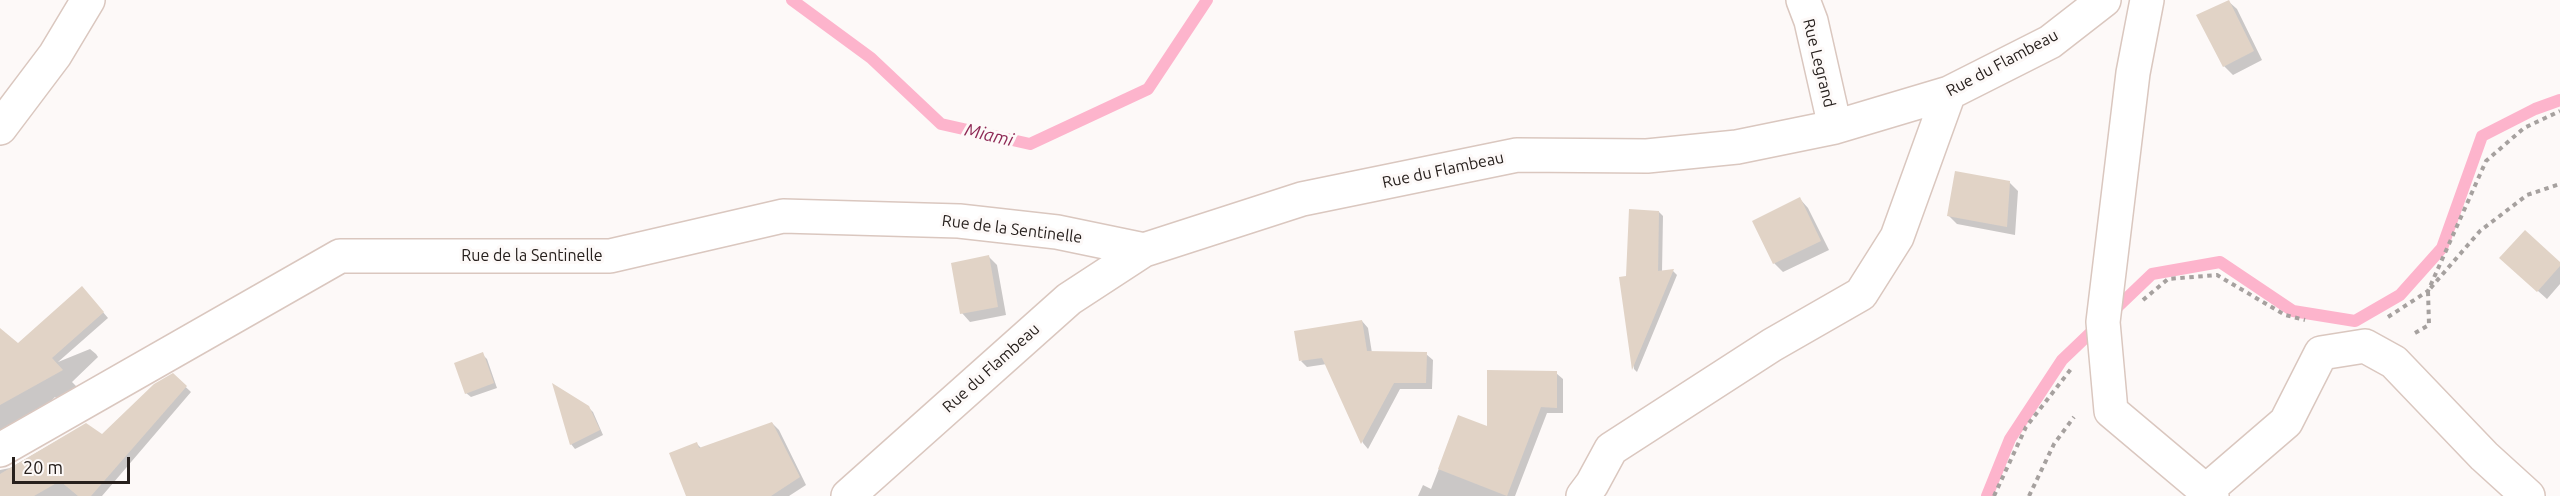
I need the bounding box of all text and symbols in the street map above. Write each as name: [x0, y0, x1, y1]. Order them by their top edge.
street label: Rue Legrand: [1799, 17, 1839, 109]
street label: Rue du Flambeau: [1943, 25, 2061, 101]
water label: Miami: [963, 119, 1015, 151]
street label: Rue du Flambeau: [1380, 148, 1506, 192]
street label: Rue de la Sentinelle: [941, 211, 1083, 247]
street label: Rue de la Sentinelle: [461, 246, 603, 266]
street label: Rue du Flambeau: [939, 319, 1043, 417]
scale bar: [15, 445, 134, 483]
text: 20 m: [23, 457, 63, 477]

